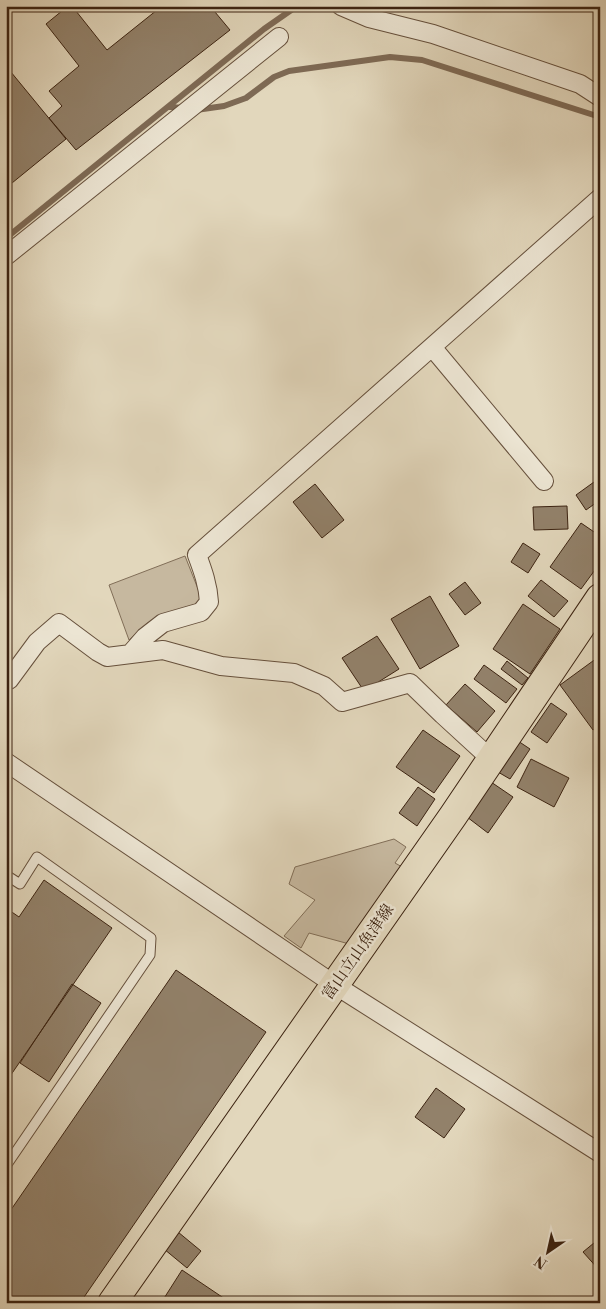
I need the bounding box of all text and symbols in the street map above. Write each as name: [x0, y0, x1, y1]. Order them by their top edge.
street label: 富山立山魚津線: [318, 900, 398, 1004]
north arrow: [524, 1226, 574, 1276]
text: N: [532, 1251, 551, 1273]

